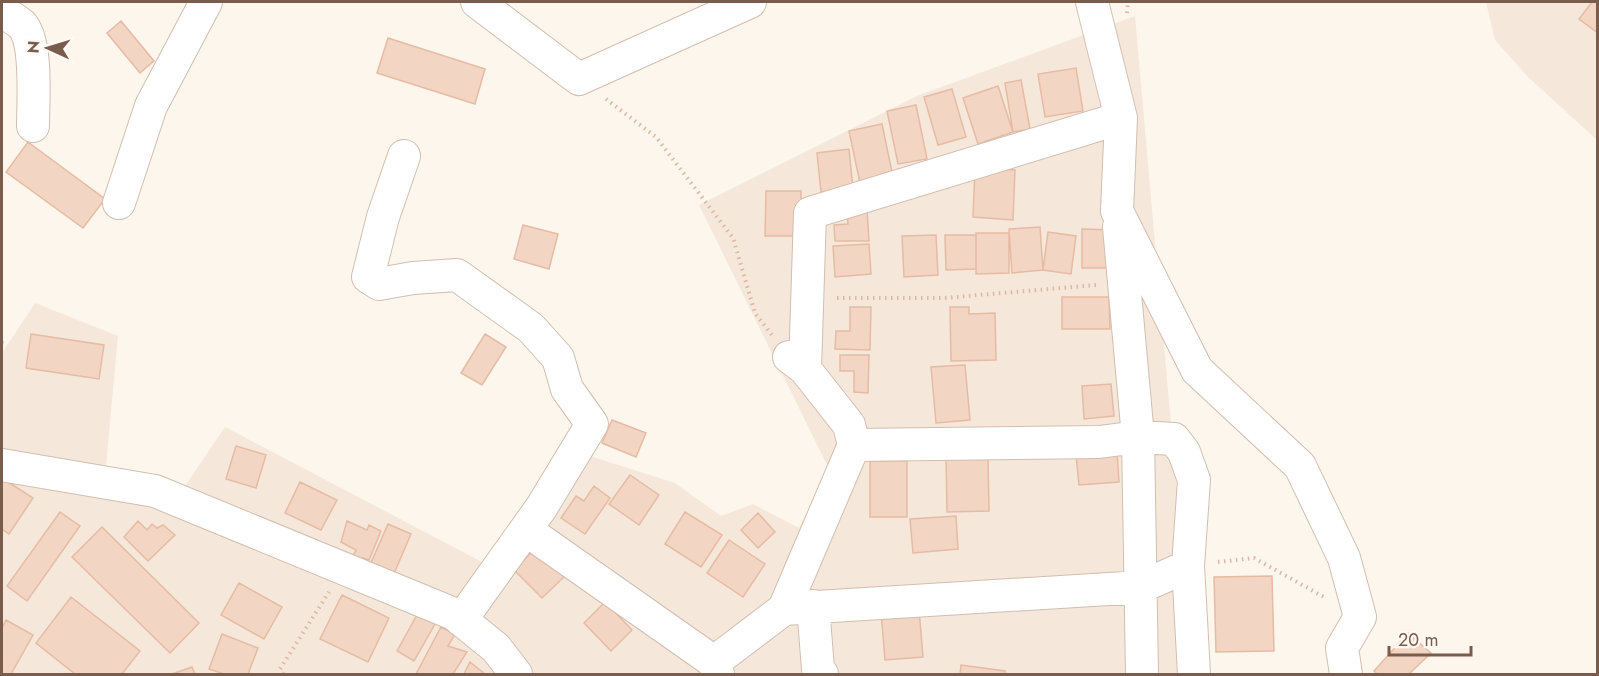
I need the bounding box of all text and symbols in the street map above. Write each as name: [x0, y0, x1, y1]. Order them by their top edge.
north arrow: [18, 18, 78, 78]
text: N: [22, 40, 45, 54]
scale bar: [1389, 619, 1472, 657]
text: 20 m: [1398, 627, 1438, 653]

